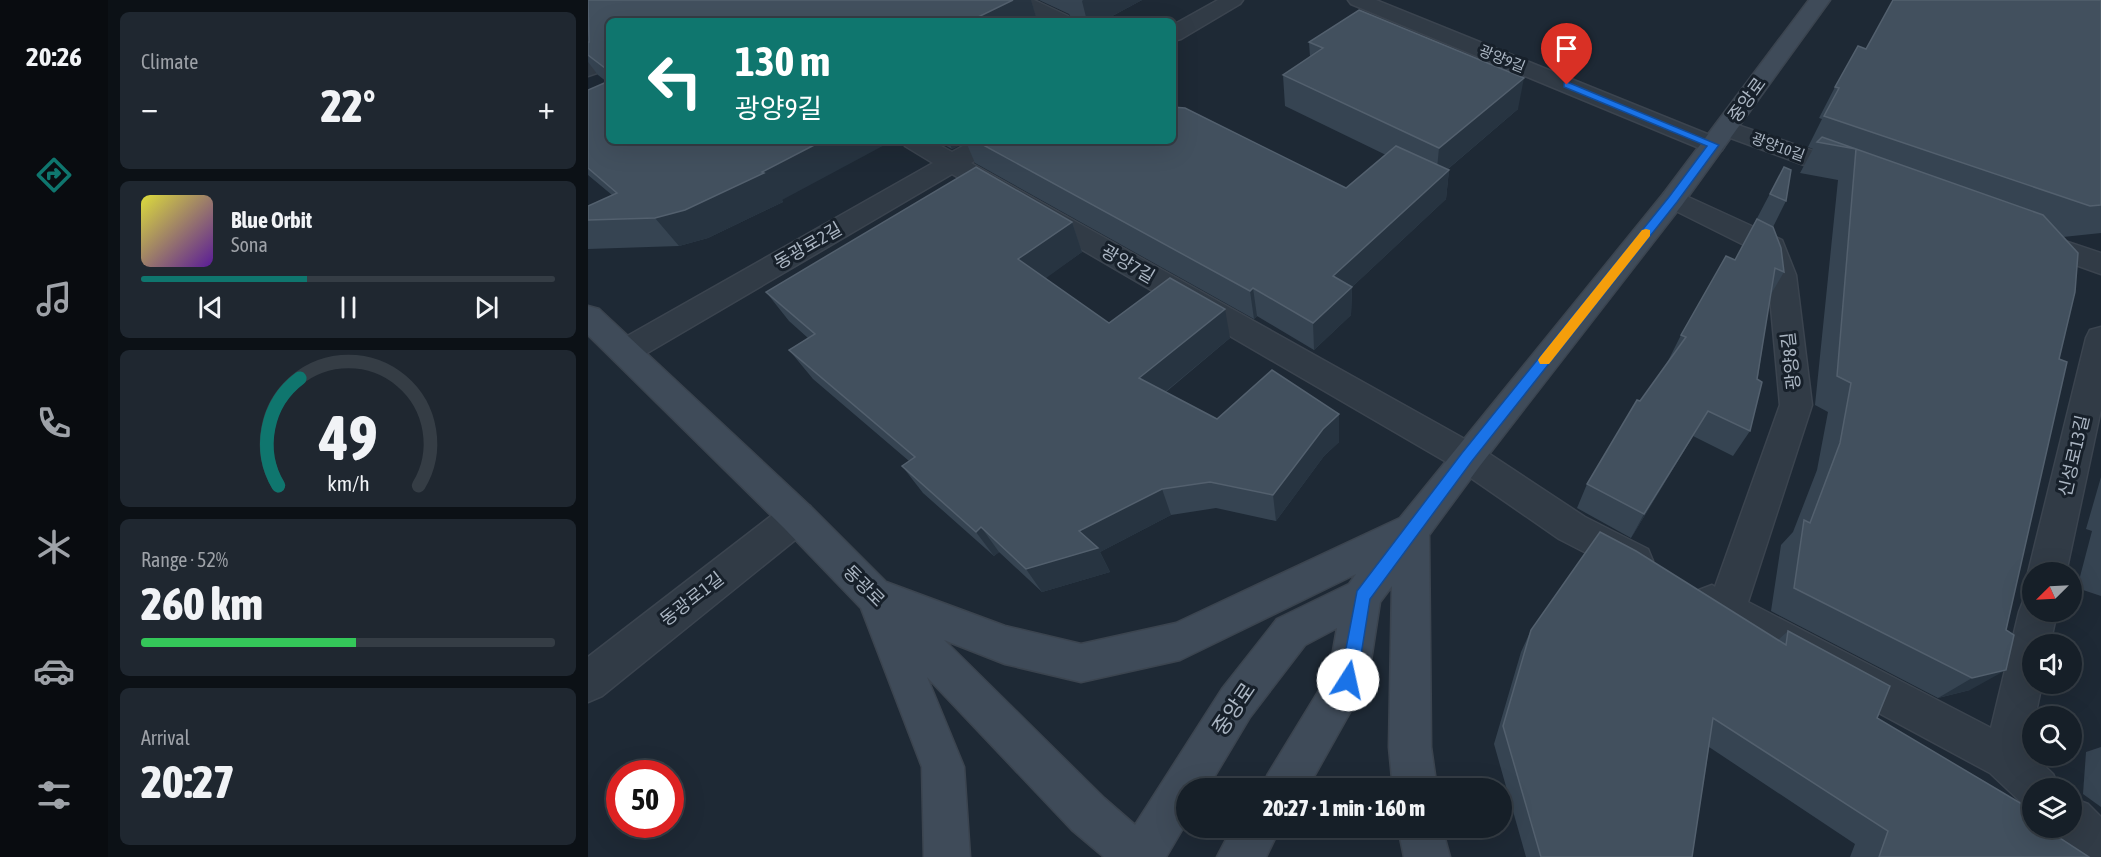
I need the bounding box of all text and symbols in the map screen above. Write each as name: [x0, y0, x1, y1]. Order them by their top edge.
pin: [1541, 23, 1592, 85]
icon: arrive: [1550, 32, 1583, 65]
text: 130 m: [735, 37, 830, 85]
text: 20:26: [26, 41, 82, 72]
icon: left: [636, 42, 714, 120]
street label: 광양9길: [1477, 42, 1528, 75]
text: Climate: [141, 50, 198, 73]
street label: 중앙로: [1723, 73, 1770, 126]
text: 22°: [321, 80, 375, 132]
text: −: [141, 88, 158, 126]
text: +: [538, 88, 555, 126]
text: 광양9길: [735, 93, 822, 124]
street label: 광양10길: [1749, 129, 1807, 164]
icon: directions: [33, 154, 75, 196]
text: Blue Orbit: [231, 207, 312, 233]
street label: 동광로2길: [770, 218, 845, 273]
text: Sona: [231, 233, 268, 256]
street label: 광양7길: [1098, 240, 1159, 287]
icon: music: [33, 278, 75, 320]
icon: previous: [194, 291, 227, 324]
icon: pause: [332, 291, 365, 324]
icon: next: [470, 291, 503, 324]
street label: 광양8길: [1777, 331, 1804, 391]
icon: phone: [33, 402, 75, 444]
text: 49: [318, 402, 377, 473]
street label: 신성로13길: [2054, 413, 2093, 499]
text: km/h: [327, 471, 369, 496]
icon: climate: [33, 526, 75, 568]
text: Range · 52%: [141, 548, 228, 571]
street label: 동광로: [839, 561, 889, 611]
north arrow: [2022, 562, 2082, 622]
map controls: [2022, 562, 2082, 838]
street label: 동광로1길: [656, 567, 728, 630]
text: 260 km: [141, 578, 263, 630]
button: sound: [2022, 634, 2082, 694]
position arrow: [1316, 648, 1380, 712]
icon: car: [33, 650, 75, 692]
street label: 중앙로: [1207, 678, 1259, 739]
button: search: [2022, 706, 2082, 766]
text: Arrival: [141, 726, 190, 749]
text: 20:27: [141, 756, 235, 808]
speed limit sign: 50: [606, 760, 684, 838]
icon: filters: [33, 774, 75, 816]
button: layers: [2022, 778, 2082, 838]
text: 20:27 · 1 min · 160 m: [1263, 795, 1425, 821]

